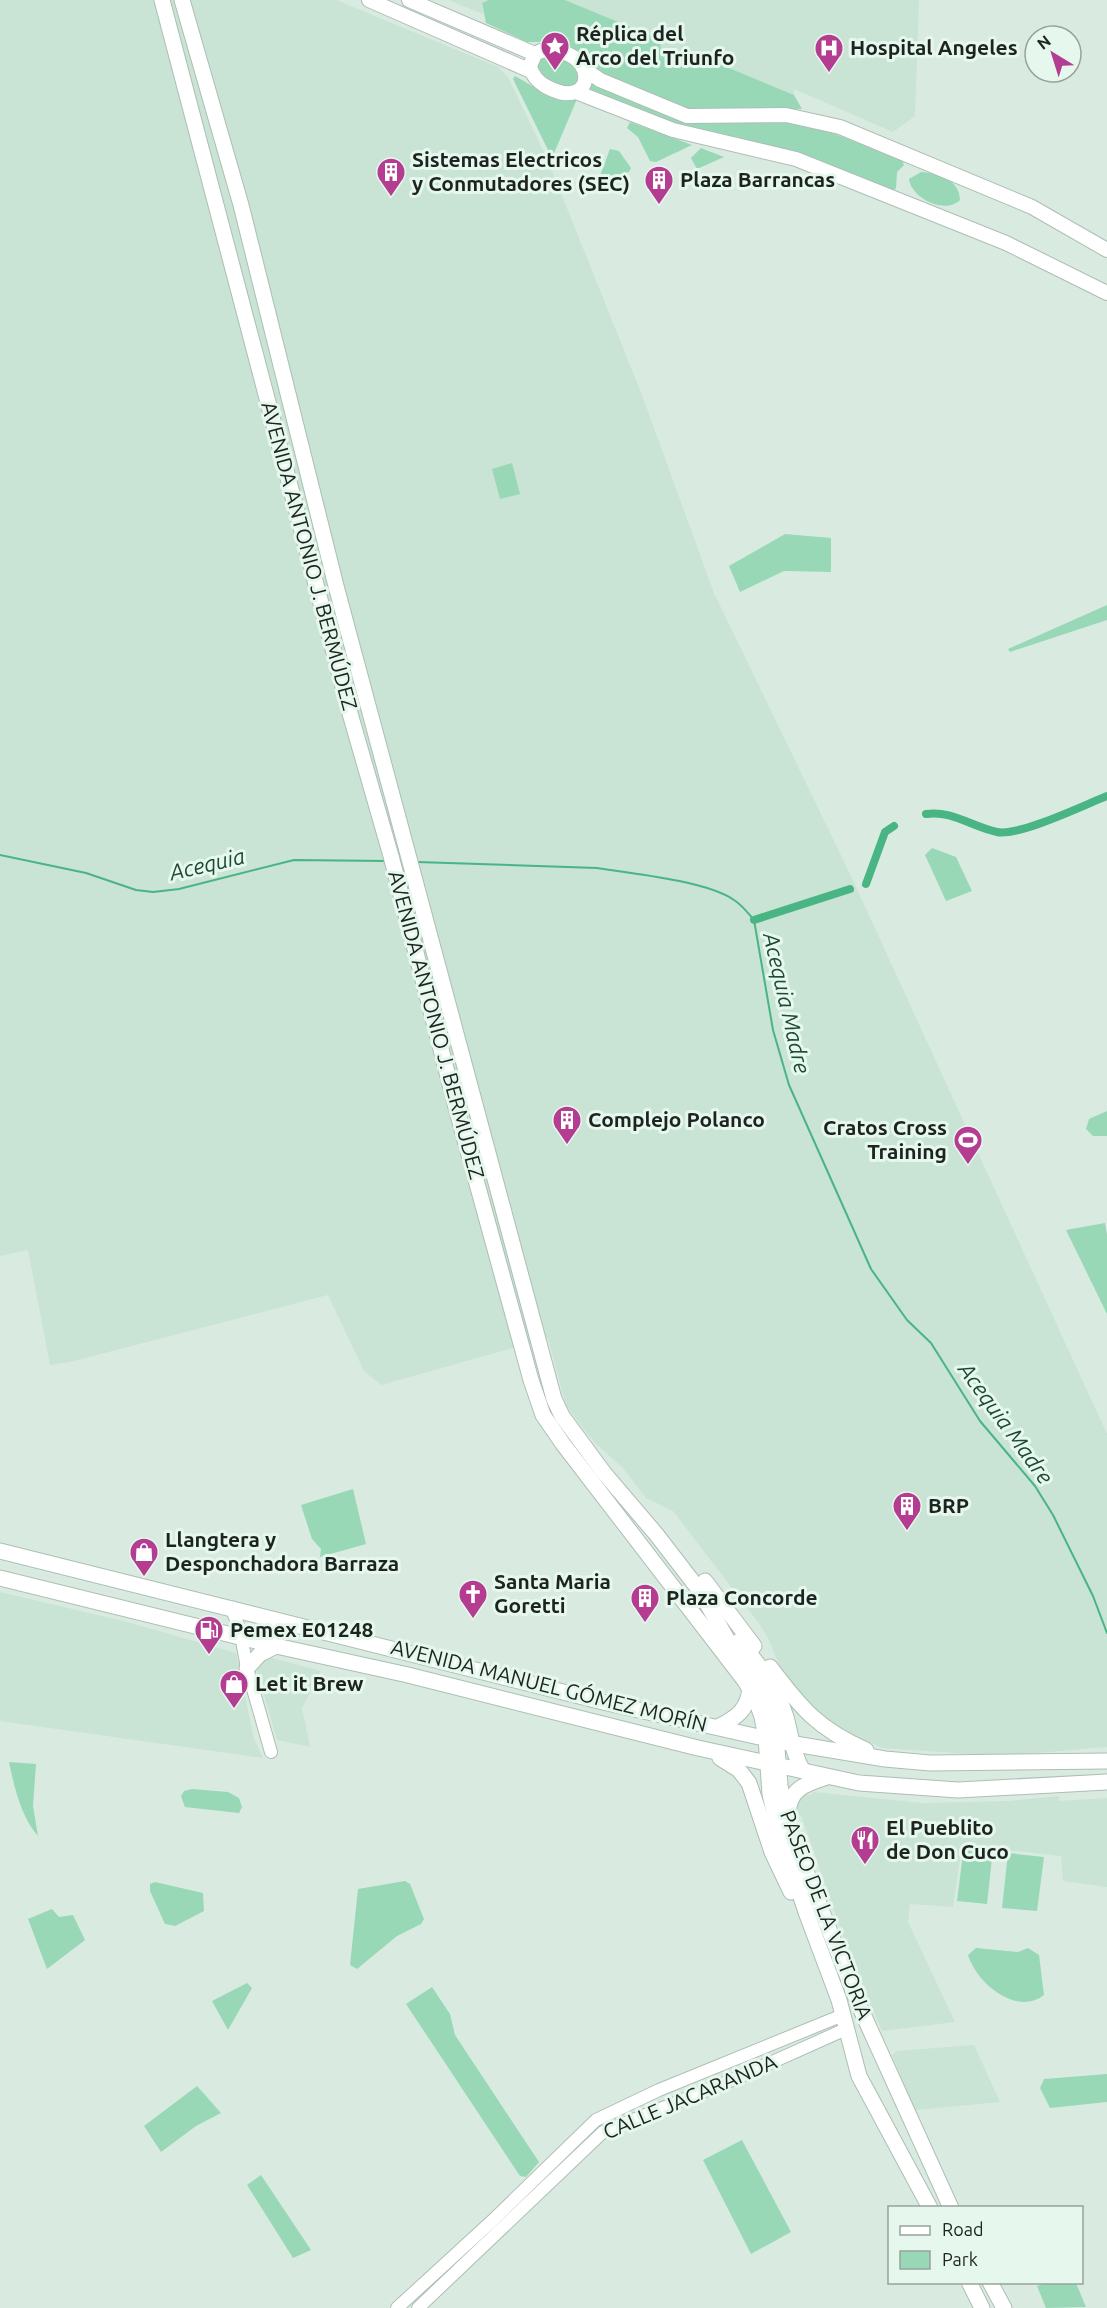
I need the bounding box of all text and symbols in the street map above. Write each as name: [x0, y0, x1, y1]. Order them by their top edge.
place label: Réplica del Arco del Triunfo: [576, 21, 734, 69]
north arrow: [1023, 24, 1083, 84]
place icon: Réplica del Arco del Triunfo: [539, 30, 571, 72]
text: N: [1034, 31, 1054, 53]
hospital icon: Hospital Angeles: [813, 32, 845, 74]
place label: Hospital Angeles: [850, 35, 1018, 59]
place label: Sistemas Electricos y Conmutadores (SEC): [412, 147, 630, 195]
building icon: Sistemas Electricos y Conmutadores (SEC): [375, 156, 407, 198]
building icon: Plaza Barrancas: [643, 164, 675, 206]
place label: Plaza Barrancas: [680, 167, 835, 191]
street label: AVENIDA ANTONIO J. BERMÚDEZ: [257, 399, 363, 713]
water label: Acequia: [166, 843, 247, 885]
street label: AVENIDA ANTONIO J. BERMÚDEZ: [384, 868, 490, 1182]
water label: Acequia Madre: [759, 929, 816, 1076]
building icon: Complejo Polanco: [551, 1104, 583, 1146]
place label: Complejo Polanco: [588, 1107, 765, 1131]
place label: Cratos Cross Training: [823, 1115, 947, 1163]
sports icon: Cratos Cross Training: [952, 1124, 984, 1166]
water label: Acequia Madre: [953, 1356, 1059, 1488]
building icon: BRP: [891, 1490, 923, 1532]
place label: BRP: [928, 1493, 969, 1517]
place label: Llangtera y Desponchadora Barraza: [165, 1527, 399, 1575]
shop icon: Llangtera y Desponchadora Barraza: [128, 1536, 160, 1578]
place label: Santa Maria Goretti: [494, 1569, 611, 1617]
church icon: Santa Maria Goretti: [457, 1578, 489, 1620]
building icon: Plaza Concorde: [629, 1582, 661, 1624]
place label: Plaza Concorde: [666, 1585, 818, 1609]
fuel station icon: Pemex E01248: [193, 1614, 225, 1656]
place label: Pemex E01248: [230, 1617, 373, 1641]
street label: AVENIDA MANUEL GÓMEZ MORÍN: [389, 1634, 710, 1736]
shop icon: Let it Brew: [218, 1668, 250, 1710]
place label: Let it Brew: [255, 1671, 364, 1695]
street label: PASEO DE LA VICTORIA: [776, 1807, 878, 2023]
place label: El Pueblito de Don Cuco: [886, 1815, 1009, 1863]
restaurant icon: El Pueblito de Don Cuco: [849, 1824, 881, 1866]
street label: CALLE JACARANDA: [599, 2048, 780, 2144]
legend: [888, 2206, 1083, 2284]
text: Road: [942, 2219, 984, 2239]
text: Park: [942, 2249, 978, 2269]

